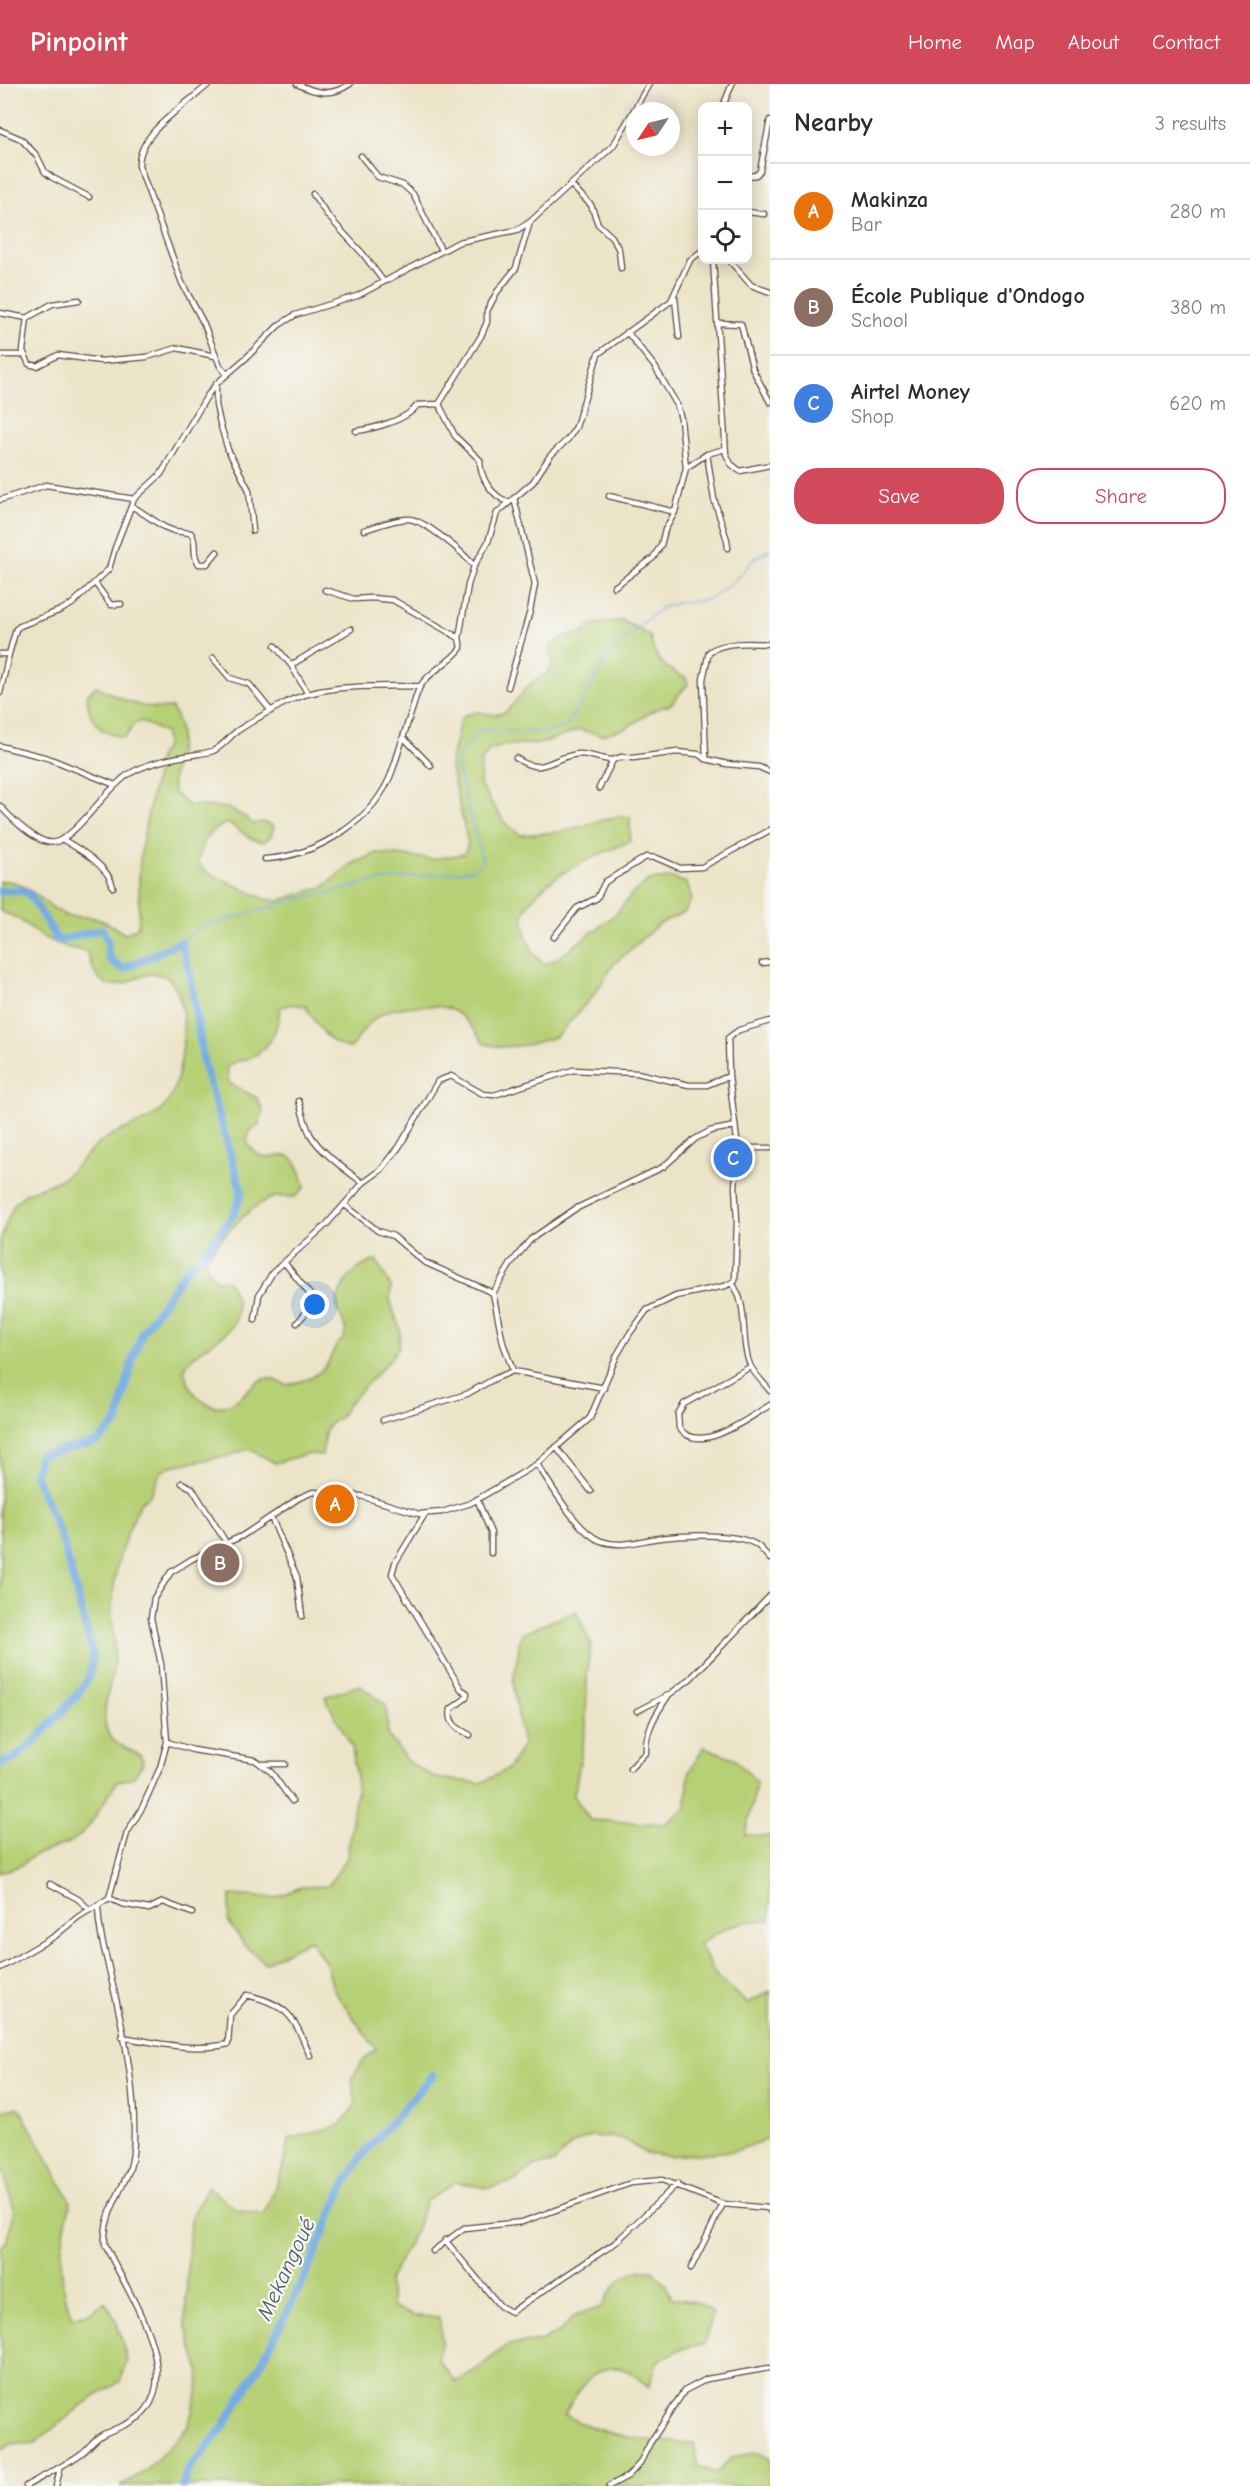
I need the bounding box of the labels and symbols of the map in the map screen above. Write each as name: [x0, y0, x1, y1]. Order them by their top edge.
north arrow: [626, 102, 680, 156]
pin: C: [714, 1136, 752, 1180]
your location: [300, 1290, 329, 1319]
pin: A: [316, 1482, 354, 1526]
pin: B: [200, 1540, 240, 1586]
water label: Mekangoué: [251, 2214, 321, 2325]

